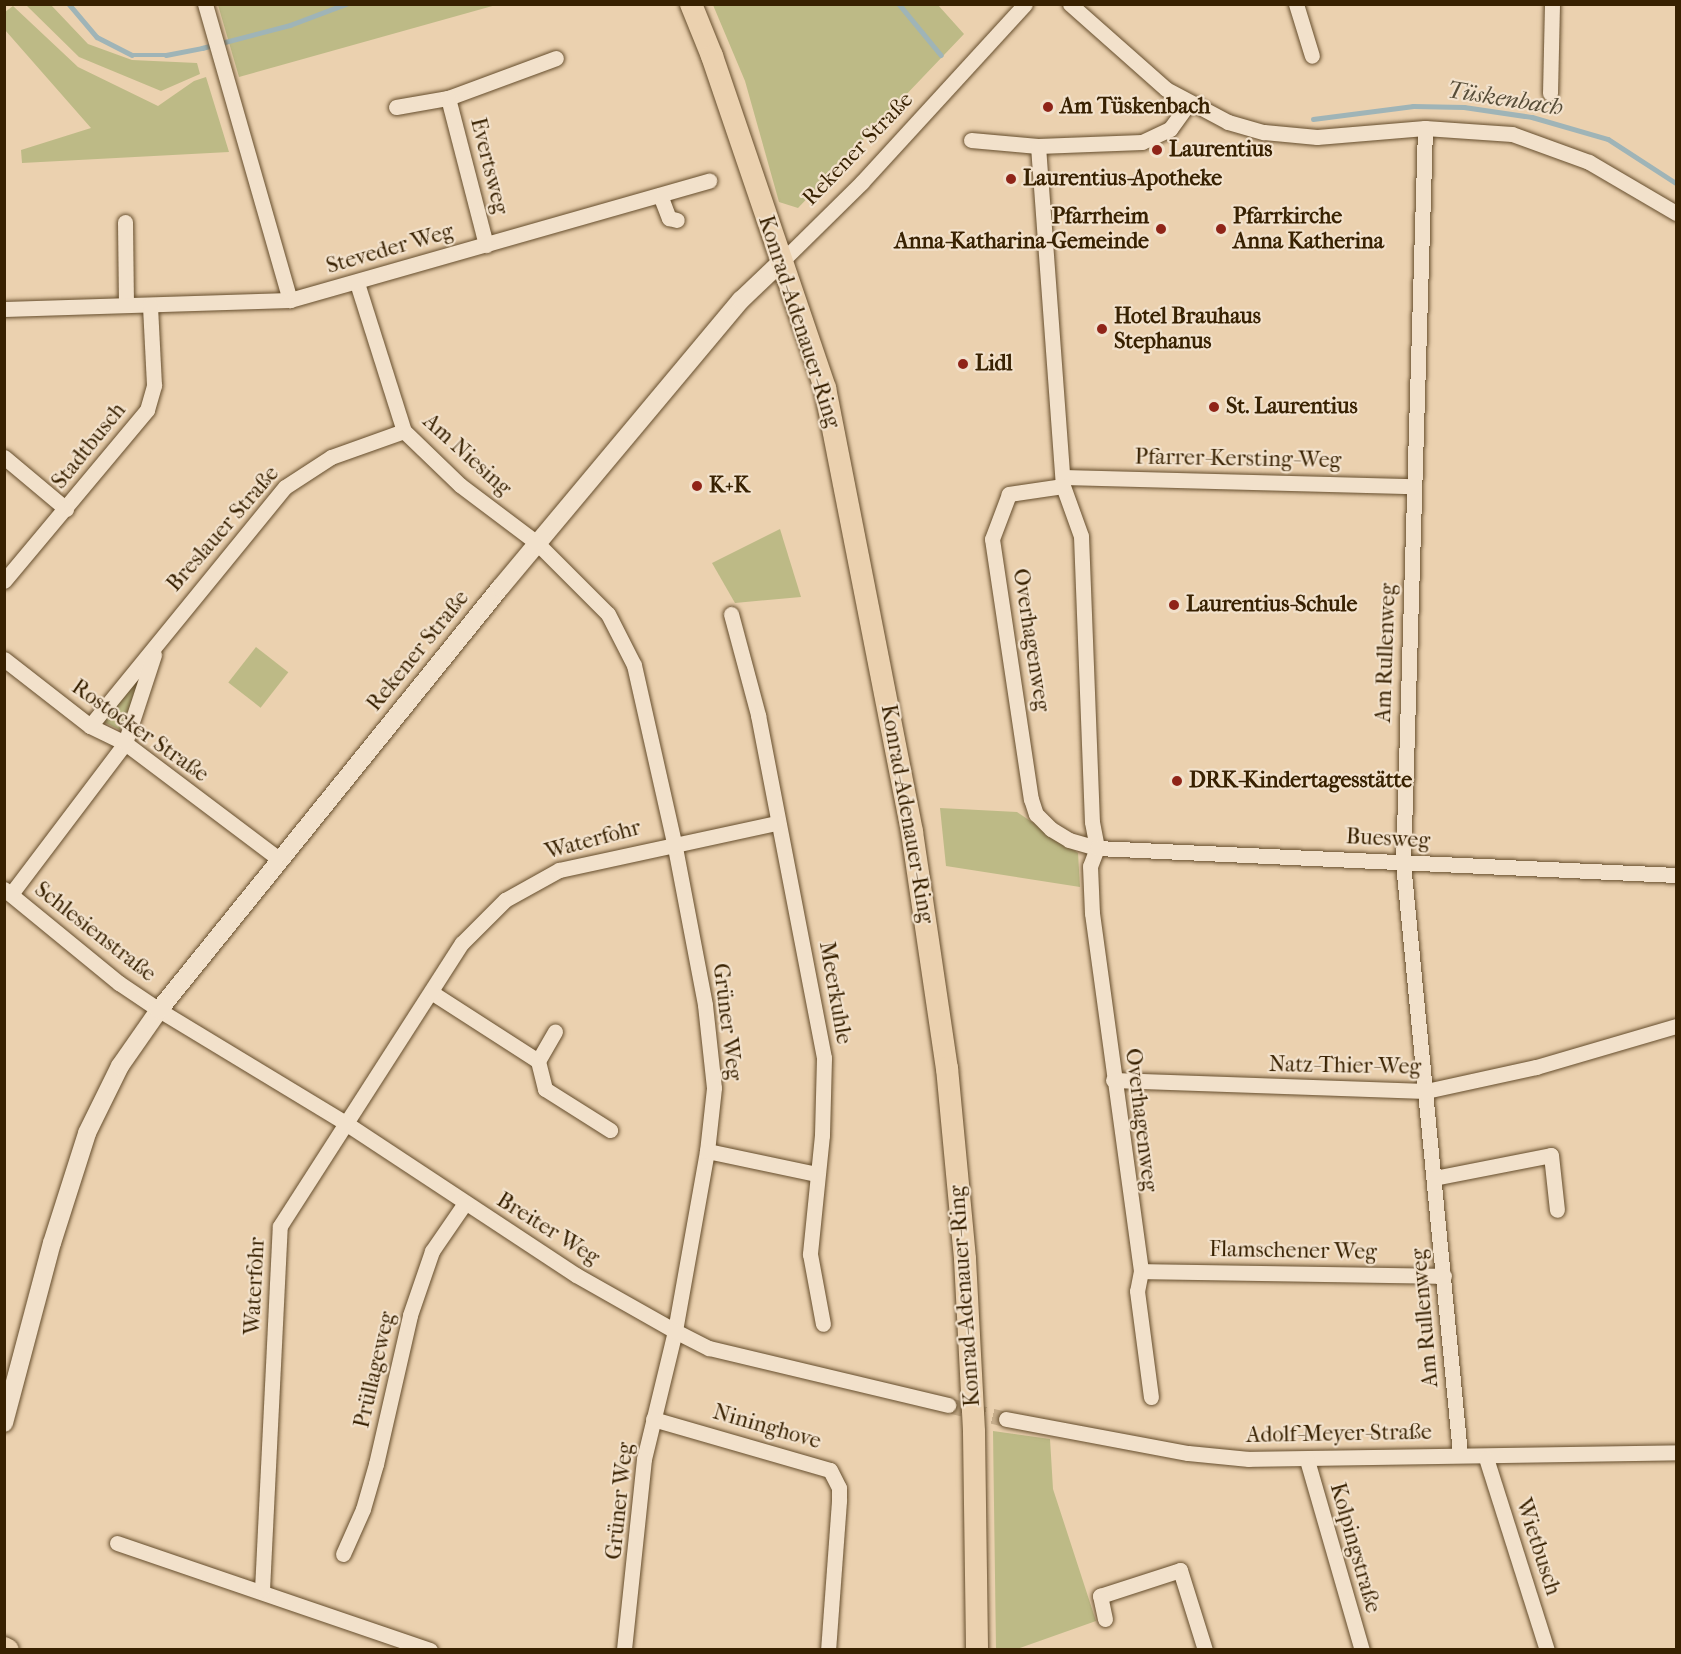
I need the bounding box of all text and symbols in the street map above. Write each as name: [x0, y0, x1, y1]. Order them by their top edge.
water label: Tüskenbach: [1445, 76, 1565, 122]
street label: Rekener Straße: [797, 87, 919, 211]
place label: Am Tüskenbach: [1060, 94, 1210, 120]
marker: Am Tüskenbach: [1041, 100, 1055, 114]
street label: Evertsweg: [464, 115, 514, 217]
place label: Laurentius: [1169, 137, 1272, 163]
marker: Laurentius: [1150, 143, 1164, 157]
place label: Laurentius-Apotheke: [1023, 166, 1222, 192]
marker: Laurentius-Apotheke: [1004, 172, 1018, 186]
place label: Pfarrheim Anna-Katharina-Gemeinde: [894, 203, 1149, 254]
place label: Pfarrkirche Anna Katherina: [1233, 203, 1384, 254]
street label: Konrad-Adenauer-Ring: [752, 212, 846, 432]
street label: Steveder Weg: [323, 218, 457, 280]
marker: Pfarrheim Anna-Katharina-Gemeinde: [1154, 222, 1168, 236]
marker: Pfarrkirche Anna Katherina: [1214, 222, 1228, 236]
place label: Hotel Brauhaus Stephanus: [1114, 303, 1261, 354]
marker: Hotel Brauhaus Stephanus: [1095, 322, 1109, 336]
place label: Lidl: [975, 351, 1013, 377]
marker: Lidl: [956, 357, 970, 371]
place label: St. Laurentius: [1226, 394, 1358, 420]
street label: Stadtbusch: [46, 398, 132, 494]
marker: St. Laurentius: [1207, 400, 1221, 414]
street label: Am Niesing: [417, 408, 517, 502]
street label: Pfarrer-Kersting-Weg: [1134, 444, 1342, 474]
street label: Breslauer Straße: [161, 461, 285, 597]
place label: K+K: [709, 473, 750, 499]
marker: K+K: [690, 479, 704, 493]
street label: Overhagenweg: [1007, 567, 1055, 713]
street label: Am Rullenweg: [1370, 583, 1402, 723]
street label: Rekener Straße: [361, 585, 475, 717]
place label: Laurentius-Schule: [1186, 592, 1357, 618]
marker: Laurentius-Schule: [1167, 598, 1181, 612]
street label: Rostocker Straße: [66, 674, 214, 788]
street label: Konrad-Adenauer-Ring: [875, 702, 939, 926]
place label: DRK-Kindertagesstätte: [1189, 768, 1412, 794]
marker: DRK-Kindertagesstätte: [1170, 774, 1184, 788]
street label: Waterfohr: [542, 815, 644, 865]
street label: Buesweg: [1345, 824, 1431, 854]
street label: Schlesienstraße: [29, 876, 161, 988]
street label: Meerkuhle: [813, 940, 857, 1046]
street label: Grüner Weg: [707, 962, 747, 1082]
street label: Overhagenweg: [1119, 1047, 1163, 1193]
street label: Natz-Thier-Weg: [1269, 1051, 1421, 1081]
street label: Konrad-Adenauer-Ring: [944, 1184, 986, 1408]
street label: Breiter Weg: [492, 1187, 604, 1271]
street label: Waterfohr: [239, 1236, 271, 1336]
street label: Flamschener Weg: [1209, 1236, 1377, 1266]
street label: Am Rullenweg: [1406, 1248, 1444, 1388]
street label: Prüllageweg: [349, 1309, 401, 1431]
street label: Nininghove: [710, 1399, 824, 1455]
street label: Adolf-Meyer-Straße: [1246, 1419, 1432, 1449]
street label: Grüner Weg: [601, 1441, 639, 1561]
street label: Kolpingstraße: [1324, 1480, 1386, 1616]
street label: Wietbusch: [1510, 1495, 1566, 1599]

